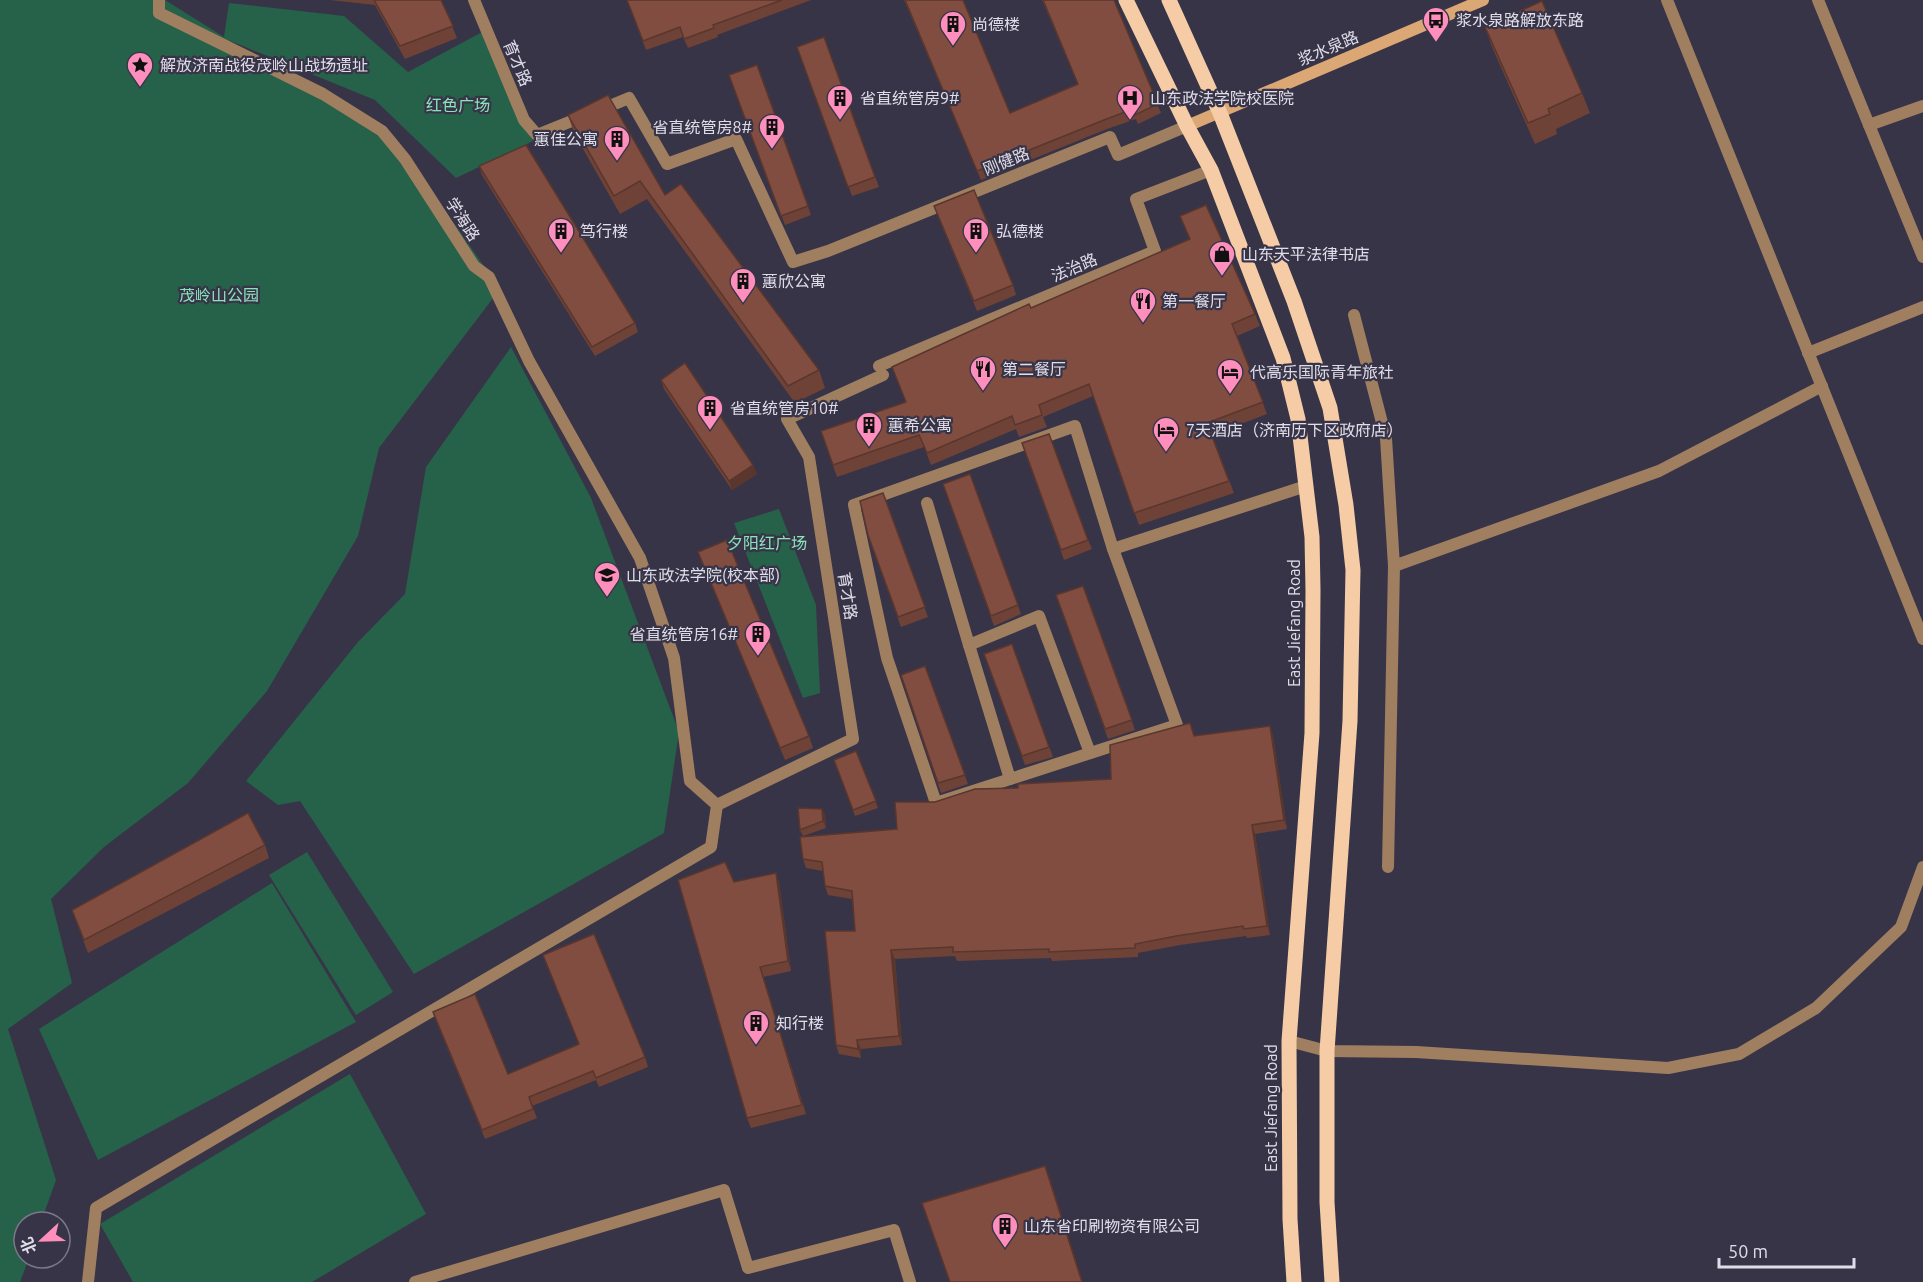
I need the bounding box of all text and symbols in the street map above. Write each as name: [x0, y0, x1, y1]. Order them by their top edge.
bus stop icon: 浆水泉路解放东路: [1421, 5, 1451, 43]
building icon: 尚德楼: [938, 9, 968, 47]
place label: 浆水泉路解放东路: [1456, 11, 1584, 29]
place label: 尚德楼: [972, 15, 1020, 33]
street label: 浆水泉路: [1295, 27, 1361, 69]
street label: 育才路: [500, 37, 536, 89]
place icon: 解放济南战役茂岭山战场遗址: [125, 50, 155, 88]
place label: 解放济南战役茂岭山战场遗址: [160, 56, 368, 74]
building icon: 省直统管房9#: [825, 83, 855, 121]
hospital icon: 山东政法学院校医院: [1115, 83, 1145, 121]
place label: 省直统管房9#: [860, 89, 960, 107]
place label: 山东政法学院校医院: [1150, 89, 1294, 107]
park label: 红色广场: [426, 96, 490, 114]
building icon: 省直统管房8#: [757, 112, 787, 150]
place label: 省直统管房8#: [652, 118, 752, 136]
building icon: 蕙佳公寓: [602, 124, 632, 162]
place label: 蕙佳公寓: [534, 130, 598, 148]
street label: 刚健路: [980, 144, 1032, 178]
street label: 学海路: [442, 194, 484, 244]
building icon: 笃行楼: [546, 216, 576, 254]
building icon: 弘德楼: [961, 216, 991, 254]
place label: 笃行楼: [580, 222, 628, 240]
place label: 弘德楼: [996, 222, 1044, 240]
shop icon: 山东天平法律书店: [1207, 239, 1237, 277]
place label: 山东天平法律书店: [1242, 245, 1370, 263]
street label: 法治路: [1048, 249, 1100, 285]
building icon: 蕙欣公寓: [728, 266, 758, 304]
place label: 蕙欣公寓: [762, 272, 826, 290]
park label: 茂岭山公园: [179, 286, 259, 304]
restaurant icon: 第一餐厅: [1128, 286, 1158, 324]
place label: 第一餐厅: [1162, 292, 1226, 310]
restaurant icon: 第二餐厅: [968, 354, 998, 392]
hotel icon: 代高乐国际青年旅社: [1215, 357, 1245, 395]
place label: 第二餐厅: [1002, 360, 1066, 378]
place label: 代高乐国际青年旅社: [1250, 363, 1394, 381]
building icon: 省直统管房10#: [695, 393, 725, 431]
place label: 省直统管房10#: [730, 399, 839, 417]
building icon: 蕙希公寓: [854, 410, 884, 448]
hotel icon: 7天酒店（济南历下区政府店）: [1151, 415, 1181, 453]
place label: 蕙希公寓: [888, 416, 952, 434]
place label: 7天酒店（济南历下区政府店）: [1186, 421, 1403, 439]
park label: 夕阳红广场: [727, 534, 807, 552]
street label: East Jiefang Road: [1285, 559, 1303, 687]
school or university icon: 山东政法学院(校本部): [592, 560, 622, 598]
place label: 山东政法学院(校本部): [626, 566, 780, 585]
street label: 育才路: [835, 571, 861, 621]
building icon: 省直统管房16#: [743, 619, 773, 657]
place label: 省直统管房16#: [629, 625, 738, 643]
building icon: 知行楼: [741, 1008, 771, 1046]
place label: 知行楼: [776, 1014, 824, 1032]
street label: East Jiefang Road: [1262, 1044, 1280, 1172]
north arrow: [12, 1210, 72, 1270]
building icon: 山东省印刷物资有限公司: [990, 1211, 1020, 1249]
place label: 山东省印刷物资有限公司: [1024, 1217, 1200, 1235]
scale bar: [1719, 1231, 1854, 1269]
text: 北: [17, 1235, 39, 1256]
text: 50 m: [1728, 1241, 1768, 1261]

